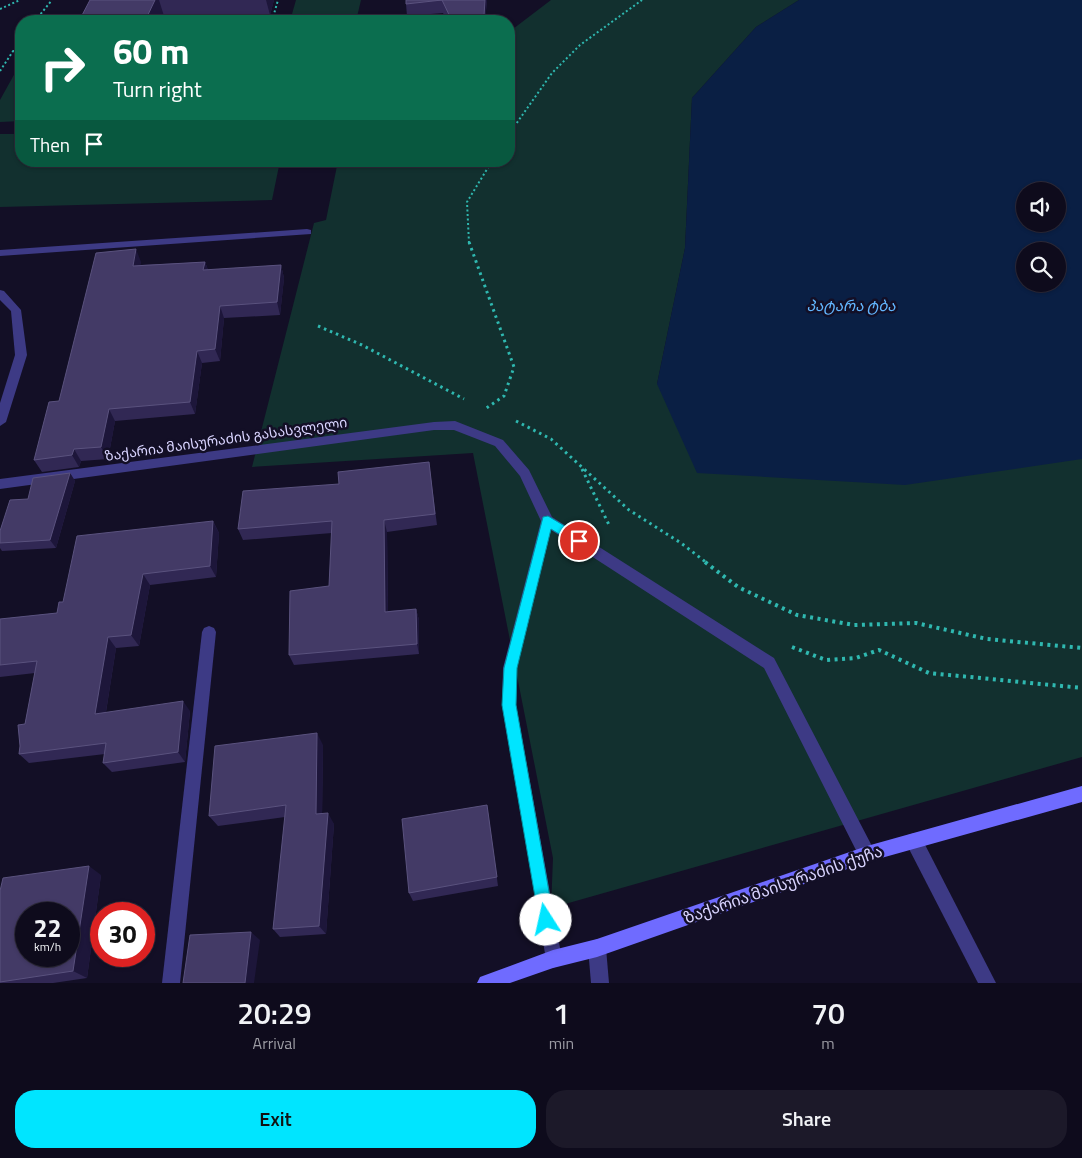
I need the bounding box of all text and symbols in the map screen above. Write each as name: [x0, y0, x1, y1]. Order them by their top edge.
text: 60 m: [113, 24, 189, 78]
icon: right: [30, 35, 95, 100]
text: Turn right: [113, 72, 202, 106]
text: Then: [30, 130, 70, 159]
icon: arrive: [80, 130, 108, 158]
map controls: [1016, 182, 1066, 292]
button: sound: [1016, 182, 1066, 232]
button: search: [1016, 242, 1066, 292]
water label: პატარა ტბა: [806, 294, 896, 317]
street label: ზაქარია მაისურაძის გასასვლელი: [103, 411, 348, 466]
pin: [558, 520, 600, 562]
icon: arrive: [565, 527, 593, 555]
street label: ზაქარია მაისურაძის ქუჩა: [680, 839, 886, 929]
position arrow: [519, 893, 571, 945]
speed limit sign: 30: [90, 902, 155, 967]
text: 22: [33, 909, 62, 947]
text: km/h: [34, 937, 61, 956]
text: 20:29: [237, 990, 312, 1036]
text: 1: [553, 990, 570, 1036]
text: 70: [811, 990, 845, 1036]
text: Arrival: [253, 1031, 296, 1055]
text: min: [549, 1031, 574, 1055]
text: m: [821, 1031, 835, 1055]
button: Exit: [15, 1090, 536, 1148]
button: Share: [546, 1090, 1067, 1148]

